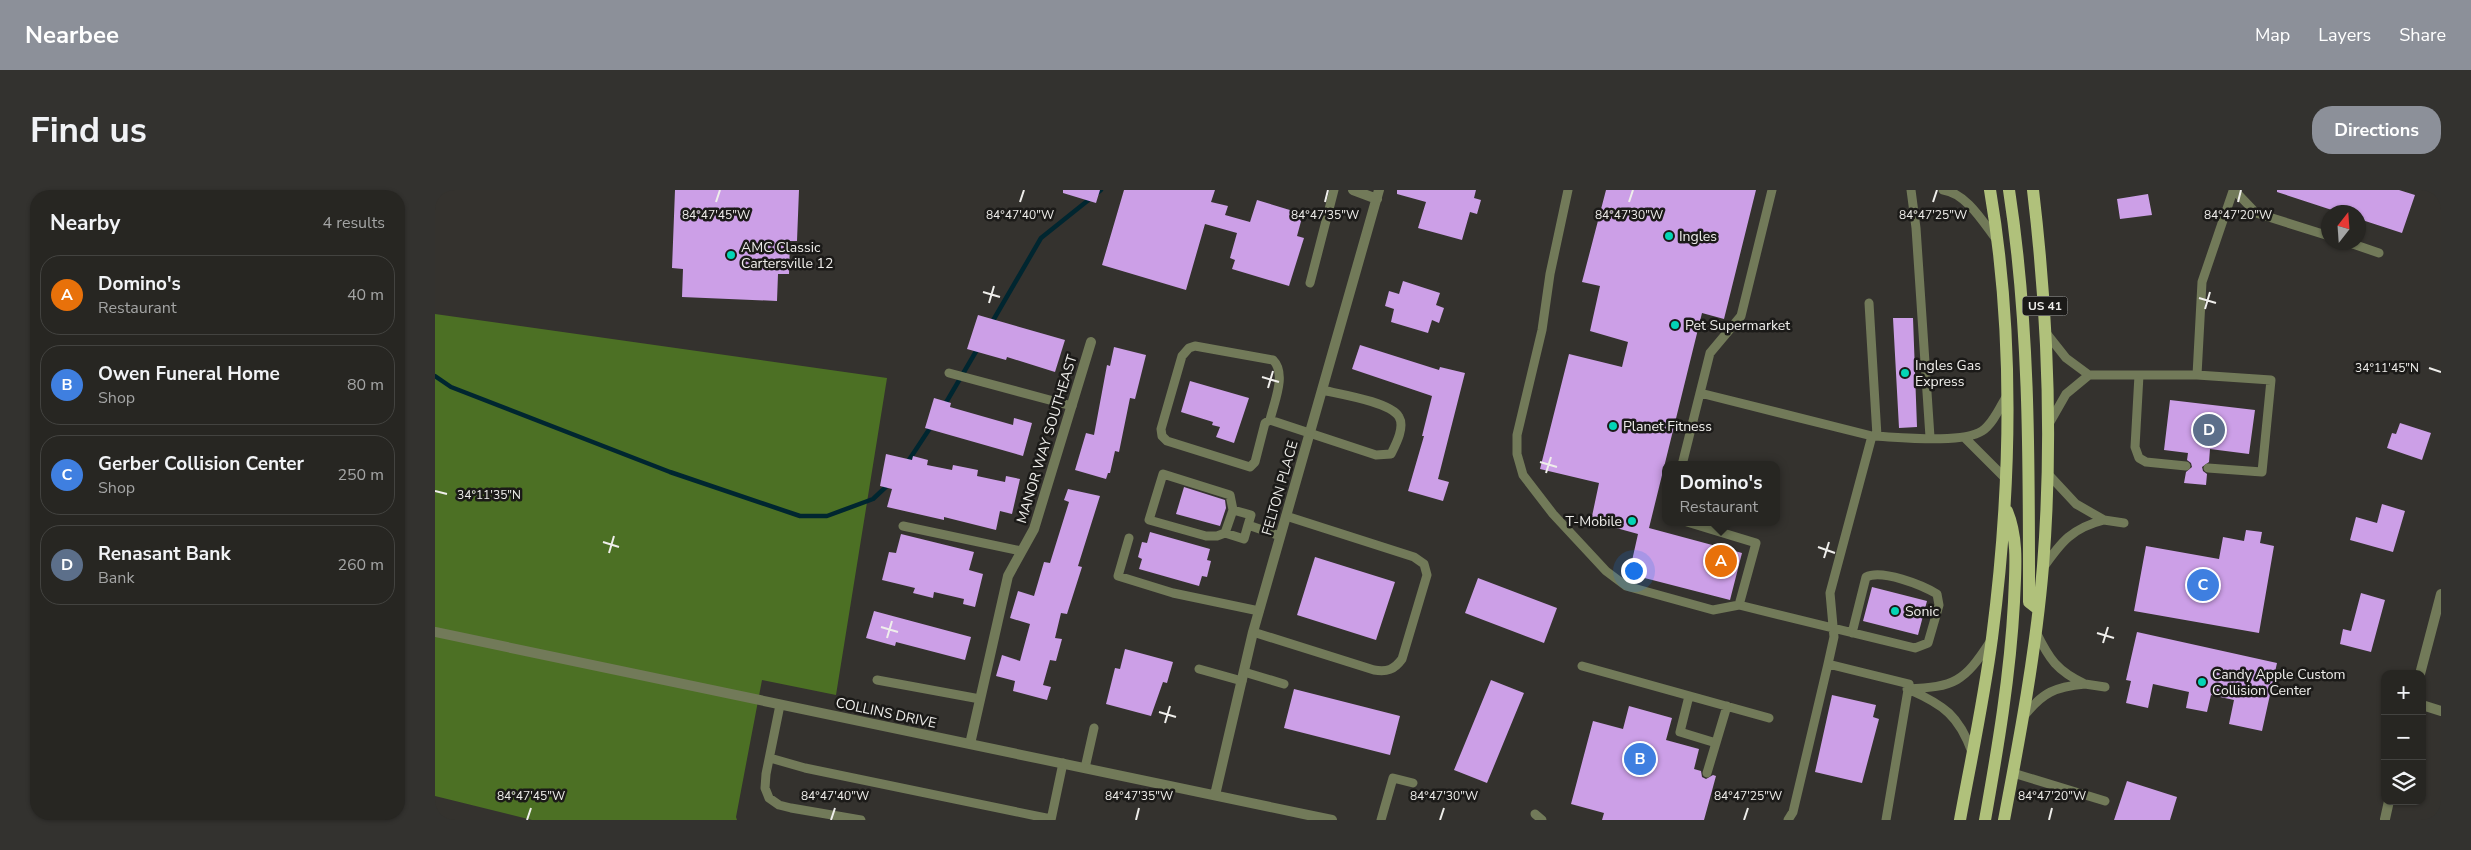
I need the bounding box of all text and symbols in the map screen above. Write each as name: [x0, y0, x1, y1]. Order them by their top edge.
text: Nearbee: [25, 19, 119, 51]
text: Map: [2255, 23, 2290, 47]
text: Layers: [2318, 23, 2371, 47]
text: Share: [2399, 23, 2446, 47]
button: Directions: [2312, 106, 2441, 154]
text: Find us: [30, 107, 147, 154]
north arrow: [2321, 205, 2366, 250]
text: 84°47'45"W: [682, 207, 750, 223]
text: 84°47'40"W: [986, 207, 1054, 223]
text: 84°47'35"W: [1291, 207, 1359, 223]
text: 84°47'30"W: [1595, 207, 1663, 223]
text: 84°47'25"W: [1899, 207, 1967, 223]
text: 84°47'20"W: [2204, 207, 2272, 223]
text: Nearby: [50, 209, 120, 237]
text: 4 results: [323, 212, 385, 234]
place label: Ingles: [1679, 227, 1717, 246]
marker: Ingles: [1663, 230, 1675, 242]
place label: AMC Classic Cartersville 12: [741, 238, 833, 273]
marker: AMC Classic Cartersville 12: [725, 249, 737, 261]
text: Domino's: [98, 271, 181, 297]
text: A: [61, 284, 73, 306]
text: 40 m: [347, 284, 384, 306]
road number: US 41: [2023, 296, 2067, 315]
text: Restaurant: [98, 297, 177, 319]
place label: Pet Supermarket: [1685, 316, 1790, 335]
marker: Pet Supermarket: [1669, 319, 1681, 331]
street label: MANOR WAY SOUTHEAST: [1012, 352, 1082, 526]
place label: Ingles Gas Express: [1915, 356, 1981, 391]
text: 34°11'45"N: [2355, 360, 2419, 376]
text: Owen Funeral Home: [98, 361, 280, 387]
marker: Ingles Gas Express: [1899, 367, 1911, 379]
text: B: [61, 374, 73, 396]
text: 80 m: [347, 374, 384, 396]
text: Shop: [98, 387, 135, 409]
pin: D: [2193, 411, 2225, 449]
place label: Planet Fitness: [1623, 417, 1712, 436]
marker: Planet Fitness: [1607, 420, 1619, 432]
street label: FELTON PLACE: [1257, 438, 1303, 538]
text: Gerber Collision Center: [98, 451, 304, 477]
popup: [1662, 461, 1780, 526]
text: C: [62, 464, 72, 486]
text: 250 m: [337, 464, 384, 486]
text: Domino's: [1680, 470, 1762, 496]
text: Shop: [98, 477, 135, 499]
text: 34°11'35"N: [457, 487, 521, 503]
text: Restaurant: [1680, 496, 1758, 518]
place label: T-Mobile: [1566, 512, 1622, 531]
marker: T-Mobile: [1626, 515, 1638, 527]
text: Renasant Bank: [98, 541, 231, 567]
pin: A: [1705, 542, 1737, 580]
text: D: [61, 554, 73, 576]
text: 260 m: [337, 554, 384, 576]
your location: [1621, 558, 1647, 584]
pin: C: [2187, 566, 2219, 604]
text: Bank: [98, 567, 134, 589]
place label: Sonic: [1905, 602, 1940, 621]
marker: Sonic: [1889, 605, 1901, 617]
place label: Candy Apple Custom Collision Center: [2212, 665, 2346, 700]
map controls: [2381, 670, 2426, 805]
button: +: [2381, 670, 2426, 715]
marker: Candy Apple Custom Collision Center: [2196, 676, 2208, 688]
street label: COLLINS DRIVE: [834, 693, 938, 733]
button: −: [2381, 715, 2426, 760]
pin: B: [1624, 740, 1656, 778]
button: layers: [2381, 760, 2426, 805]
text: 84°47'45"W: [497, 788, 565, 804]
text: 84°47'40"W: [801, 788, 869, 804]
text: 84°47'35"W: [1105, 788, 1173, 804]
text: 84°47'30"W: [1410, 788, 1478, 804]
text: 84°47'25"W: [1714, 788, 1782, 804]
text: 84°47'20"W: [2018, 788, 2086, 804]

